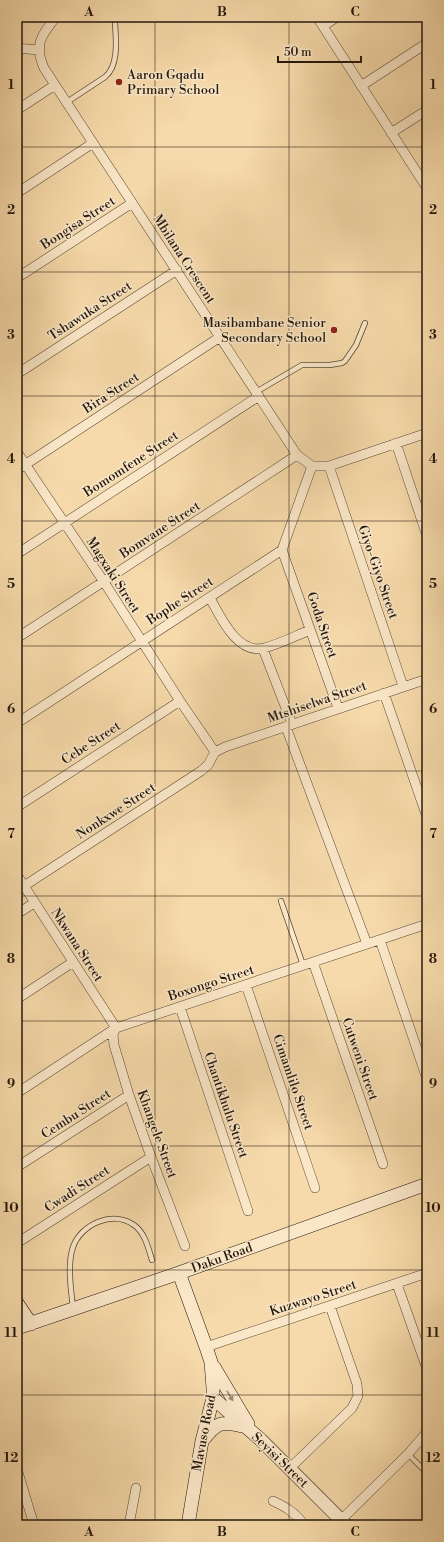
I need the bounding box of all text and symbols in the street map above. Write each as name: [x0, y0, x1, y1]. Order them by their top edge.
text: A: [83, 4, 94, 20]
text: B: [217, 4, 227, 20]
text: C: [350, 4, 360, 20]
scale bar: [278, 38, 361, 64]
text: 50 m: [284, 45, 312, 60]
place label: Aaron Gqadu Primary School: [126, 67, 219, 98]
text: 1: [8, 77, 15, 93]
marker: Aaron Gqadu Primary School: [114, 77, 124, 87]
text: 1: [430, 77, 437, 93]
street label: Bongisa Street: [37, 193, 119, 254]
text: 2: [7, 202, 15, 218]
text: 2: [429, 202, 437, 218]
street label: Mbilana Crescent: [149, 212, 219, 307]
street label: Tshawuka Street: [45, 278, 135, 344]
place label: Masibambane Senior Secondary School: [203, 315, 326, 346]
marker: Masibambane Senior Secondary School: [329, 325, 339, 335]
text: 3: [7, 327, 15, 343]
text: 3: [429, 327, 437, 343]
street label: Bira Street: [79, 369, 142, 418]
street label: Bomomfene Street: [80, 427, 182, 501]
text: 4: [7, 451, 16, 467]
text: 4: [429, 451, 438, 467]
street label: Bomvane Street: [116, 498, 204, 563]
street label: Giyo-Giyo Street: [354, 523, 402, 621]
street label: Magxaki Street: [83, 534, 144, 616]
street label: Bophe Street: [143, 573, 217, 629]
text: 5: [7, 576, 15, 592]
text: 5: [429, 576, 437, 592]
street label: Goda Street: [303, 590, 341, 661]
street label: Mtshiselwa Street: [265, 677, 369, 726]
text: 6: [7, 701, 15, 717]
text: 6: [429, 701, 437, 717]
street label: Cebe Street: [58, 718, 124, 768]
street label: Nonkxwe Street: [73, 779, 159, 843]
text: 7: [7, 826, 15, 842]
text: 7: [429, 826, 437, 842]
street label: Nkwana Street: [47, 905, 107, 985]
text: 8: [7, 951, 15, 967]
text: 8: [429, 951, 437, 967]
street label: Boxongo Street: [165, 961, 256, 1005]
street label: Cutweni Street: [338, 1016, 382, 1103]
street label: Cimamlilo Street: [269, 1032, 317, 1132]
street label: Chantikhulu Street: [200, 1050, 252, 1160]
text: 9: [7, 1076, 15, 1092]
text: 9: [429, 1076, 437, 1092]
street label: Cembu Street: [38, 1085, 114, 1142]
street label: Khangele Street: [134, 1088, 181, 1181]
street label: Cwadi Street: [42, 1162, 113, 1216]
text: 10: [3, 1200, 19, 1216]
text: 10: [425, 1200, 441, 1216]
street label: Daku Road: [189, 1239, 255, 1276]
street label: Kuzwayo Street: [268, 1276, 359, 1320]
text: 11: [5, 1325, 18, 1341]
text: 11: [427, 1325, 440, 1341]
one-way arrow: [227, 1390, 234, 1402]
street label: Mavuso Road: [189, 1393, 219, 1473]
street label: Seyisi Street: [248, 1429, 312, 1491]
text: 12: [4, 1450, 18, 1466]
text: 12: [426, 1450, 440, 1466]
text: A: [83, 1524, 94, 1540]
text: B: [217, 1524, 227, 1540]
text: C: [350, 1524, 360, 1540]

